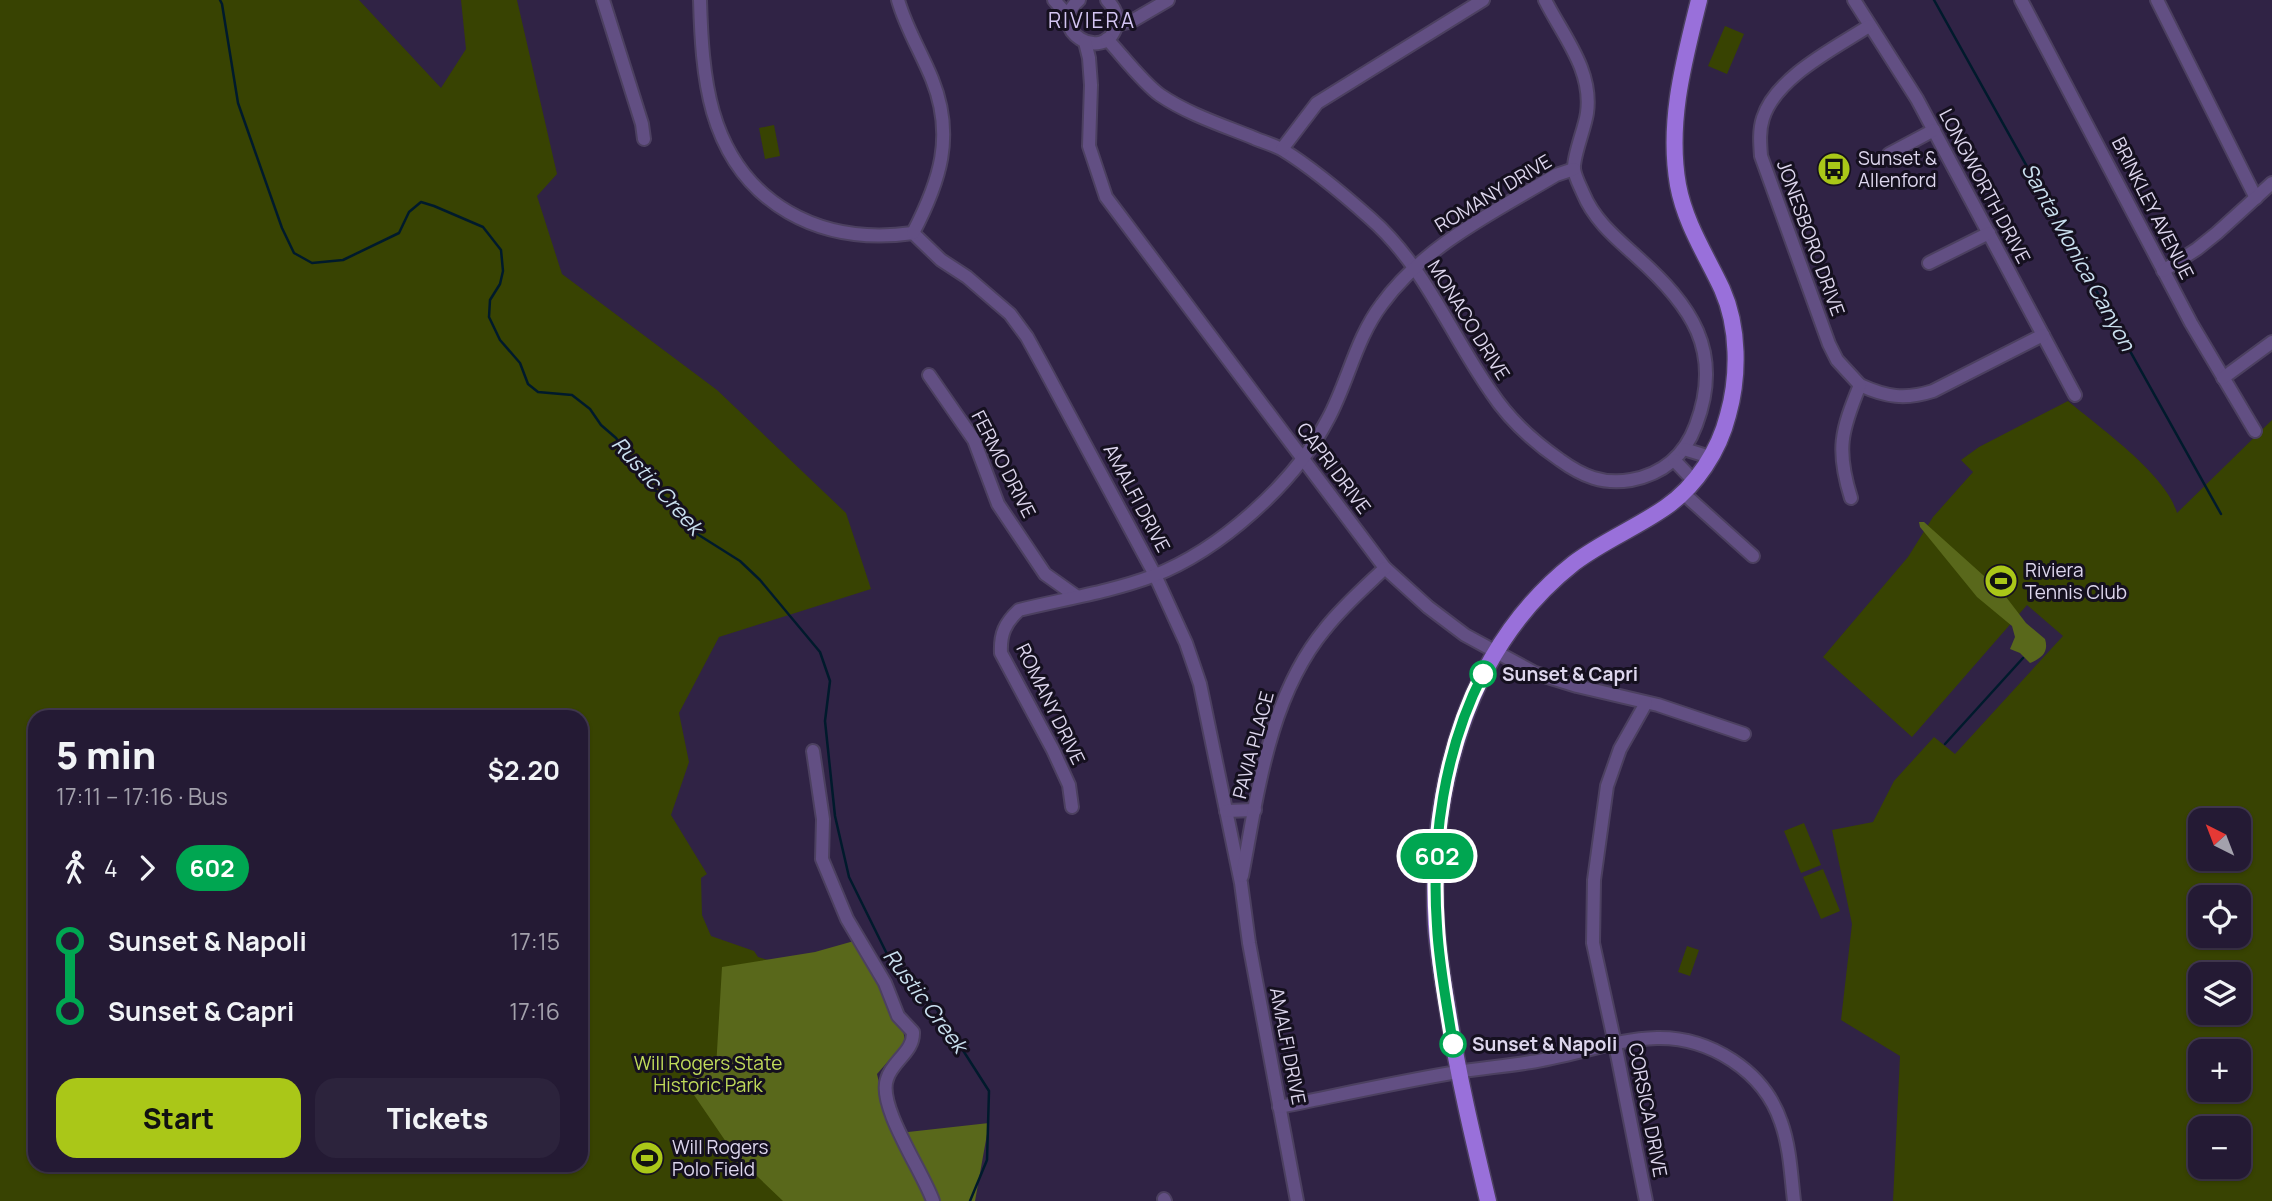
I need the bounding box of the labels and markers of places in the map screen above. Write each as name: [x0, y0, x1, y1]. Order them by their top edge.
place label: Sunset & Allenford: [1858, 145, 1938, 193]
bus stop icon: Sunset & Allenford: [1815, 150, 1853, 188]
place label: Riviera Tennis Club: [2025, 557, 2127, 605]
sports icon: Riviera Tennis Club: [1982, 562, 2020, 600]
marker: Sunset & Capri: [1470, 661, 1496, 687]
place label: Sunset & Capri: [1502, 661, 1638, 687]
marker: Sunset & Napoli: [1440, 1031, 1466, 1057]
place label: Sunset & Napoli: [1472, 1031, 1617, 1057]
place label: Will Rogers Polo Field: [672, 1134, 769, 1182]
sports icon: Will Rogers Polo Field: [628, 1139, 666, 1177]

